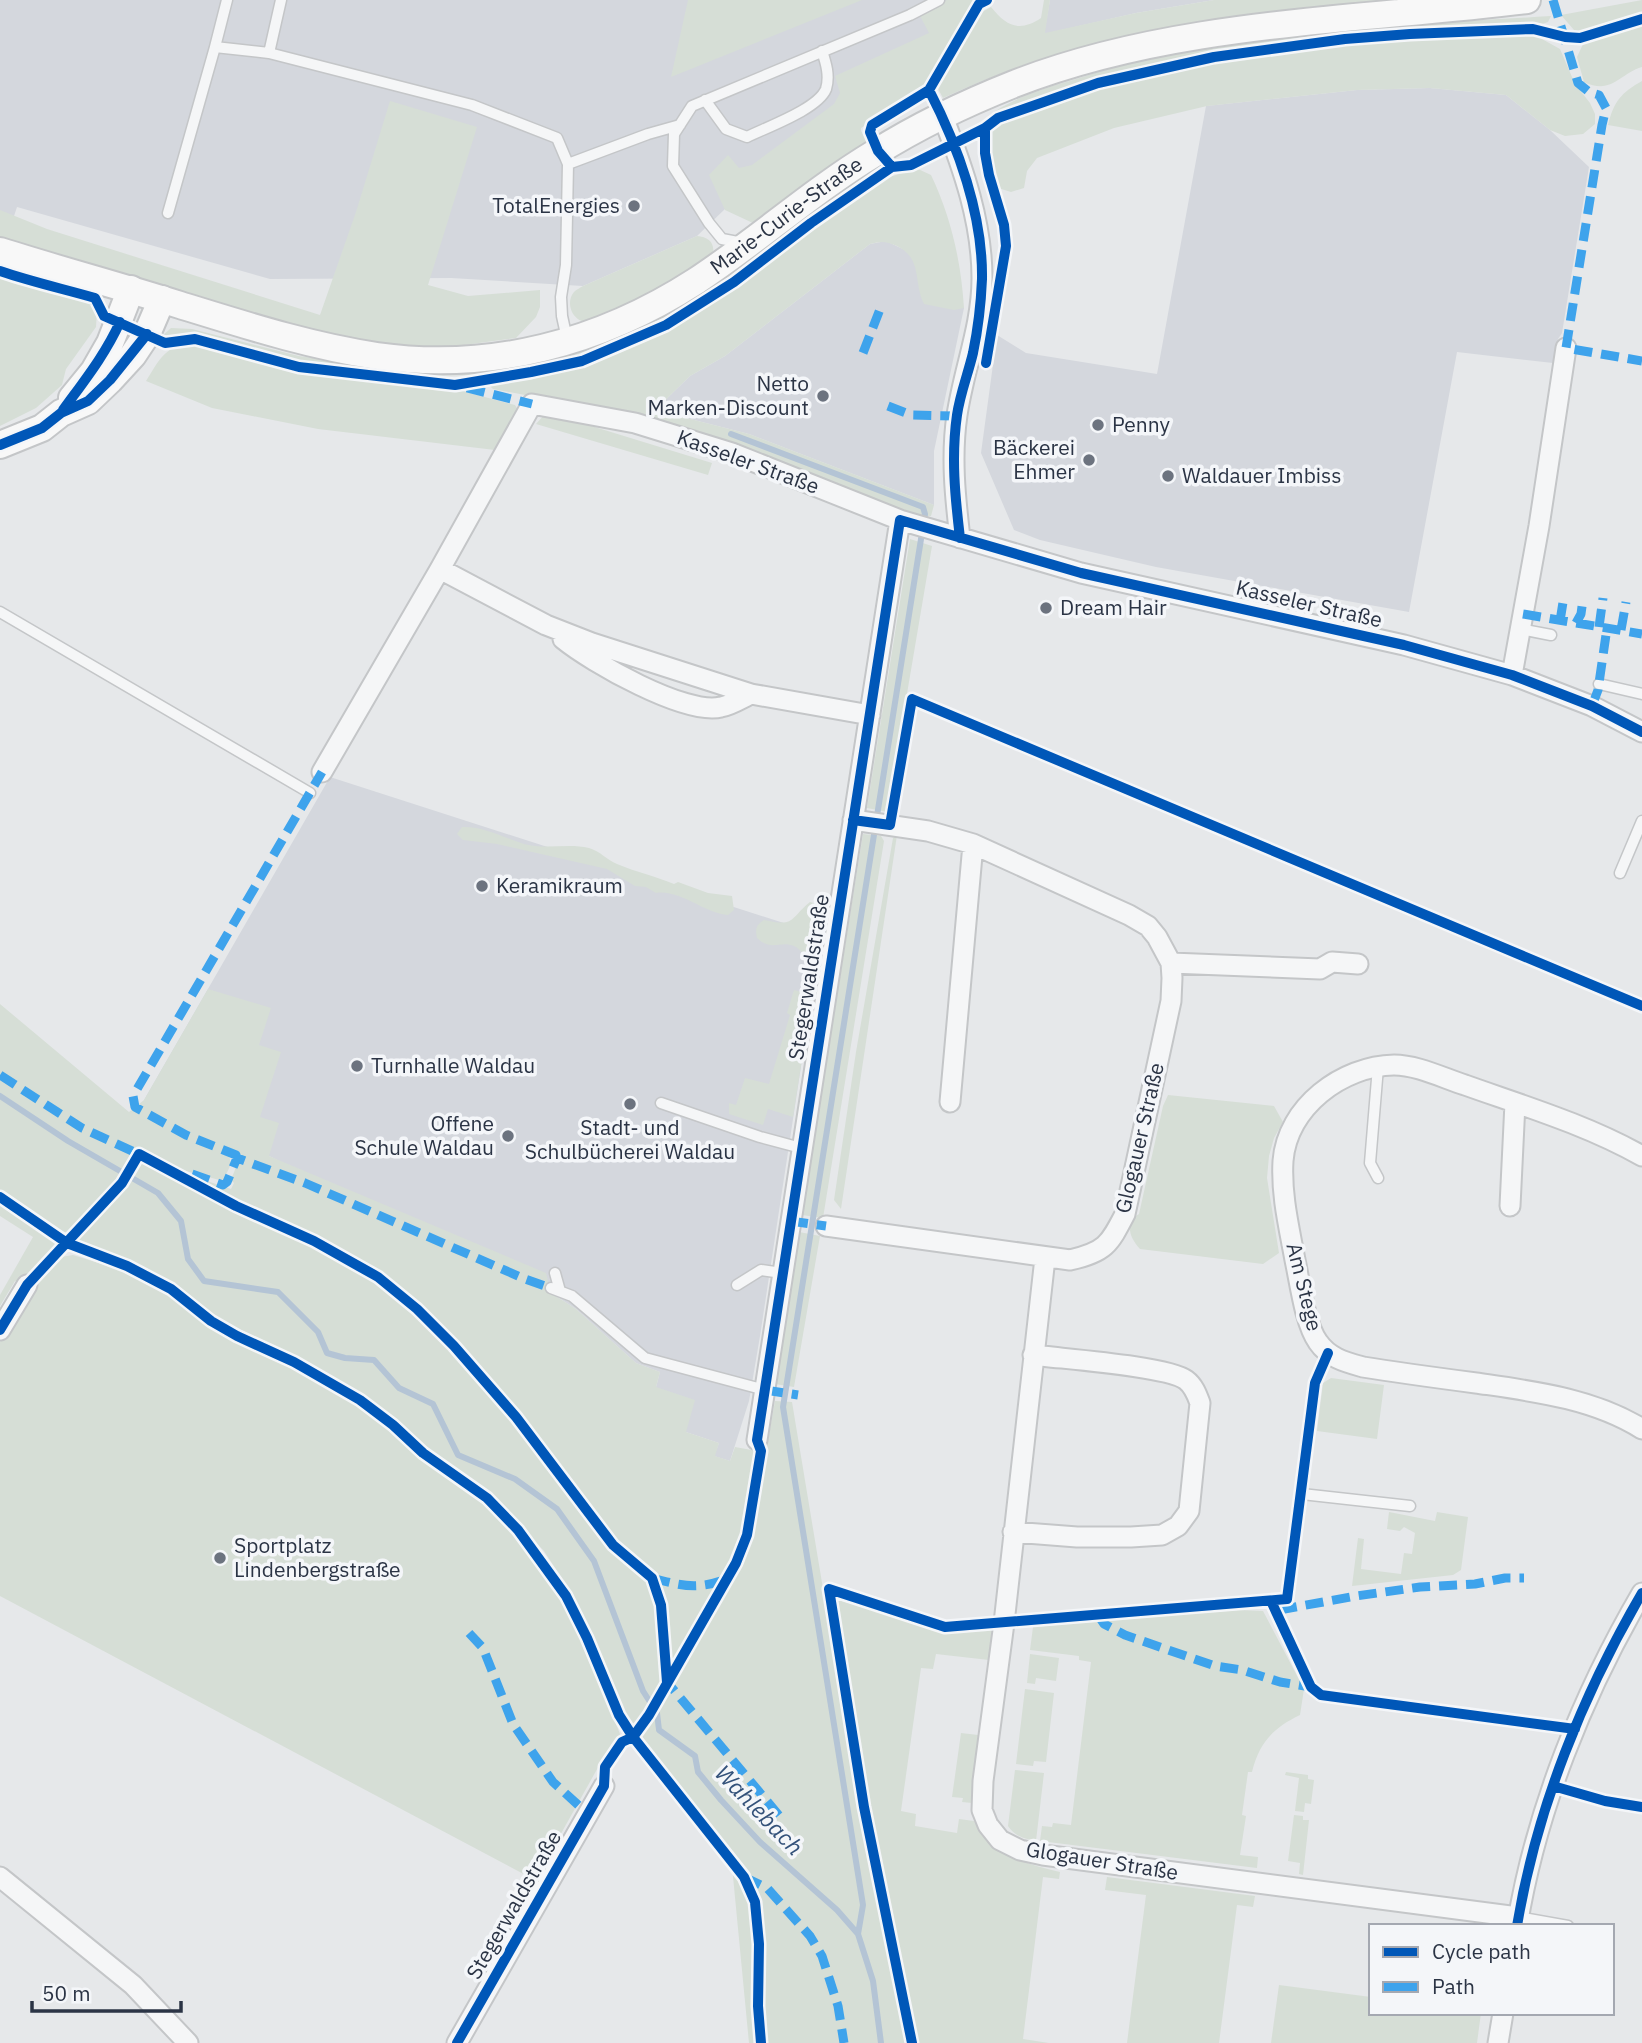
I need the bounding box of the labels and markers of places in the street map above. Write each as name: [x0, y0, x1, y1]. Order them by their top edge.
place label: TotalEnergies: [492, 191, 620, 219]
marker: TotalEnergies: [626, 198, 642, 214]
place label: Netto Marken-Discount: [647, 369, 809, 421]
marker: Netto Marken-Discount: [815, 388, 831, 404]
place label: Penny: [1112, 410, 1171, 438]
marker: Penny: [1090, 417, 1106, 433]
place label: Bäckerei Ehmer: [993, 433, 1075, 485]
marker: Bäckerei Ehmer: [1081, 452, 1097, 468]
place label: Waldauer Imbiss: [1182, 461, 1341, 489]
marker: Waldauer Imbiss: [1160, 468, 1176, 484]
place label: Dream Hair: [1060, 593, 1167, 621]
marker: Dream Hair: [1038, 600, 1054, 616]
place label: Keramikraum: [496, 871, 623, 899]
marker: Keramikraum: [474, 878, 490, 894]
place label: Turnhalle Waldau: [371, 1051, 535, 1079]
marker: Turnhalle Waldau: [349, 1058, 365, 1074]
marker: Stadt- und Schulbücherei Waldau: [622, 1096, 638, 1112]
place label: Offene Schule Waldau: [354, 1109, 494, 1161]
place label: Stadt- und Schulbücherei Waldau: [525, 1113, 735, 1165]
marker: Offene Schule Waldau: [500, 1128, 516, 1144]
place label: Sportplatz Lindenbergstraße: [234, 1531, 401, 1583]
marker: Sportplatz Lindenbergstraße: [212, 1550, 228, 1566]

